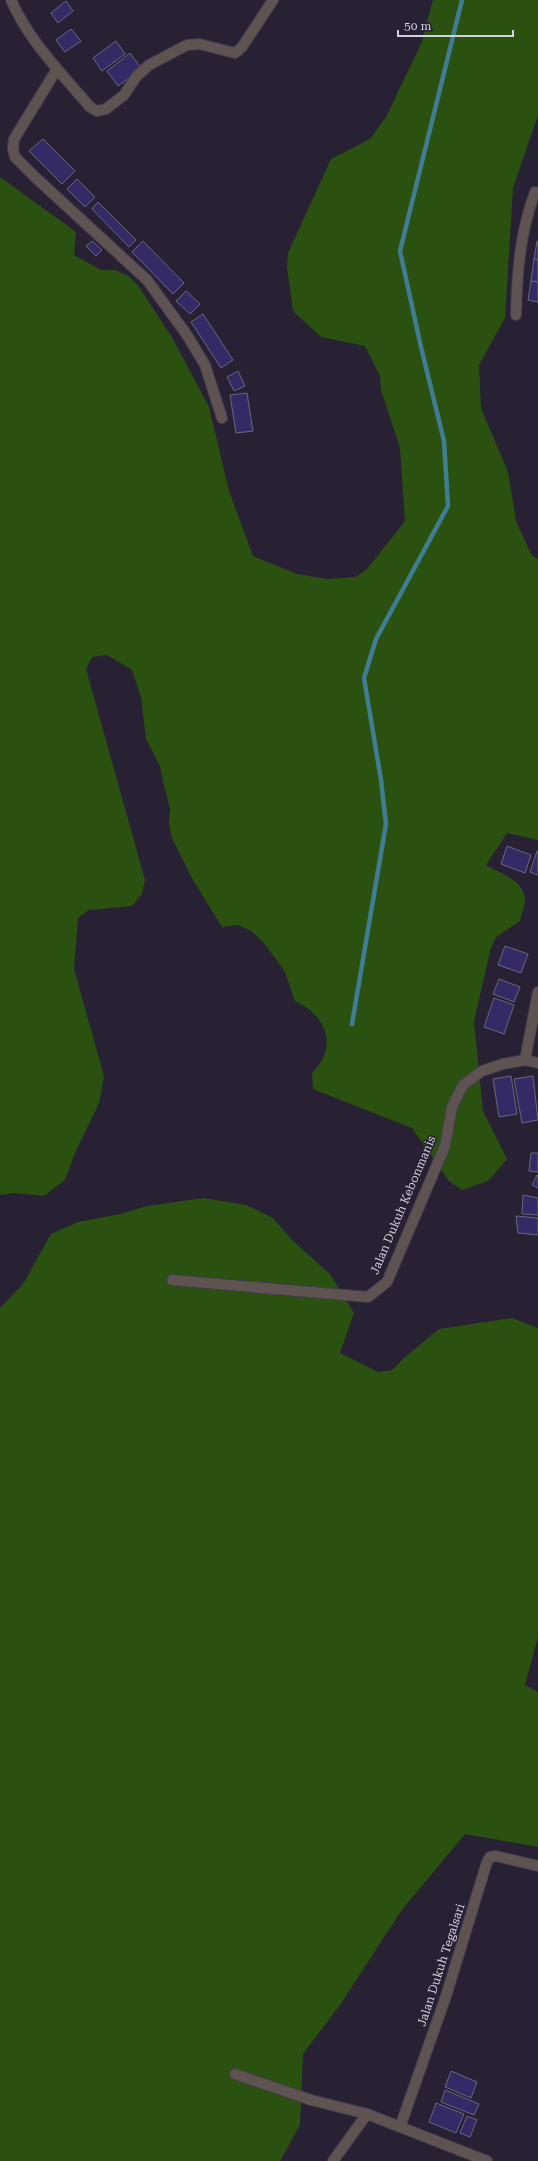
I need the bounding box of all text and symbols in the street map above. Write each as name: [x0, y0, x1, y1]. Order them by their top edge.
scale bar: [398, 12, 513, 38]
text: 50 m: [404, 19, 431, 33]
street label: Jalan Dukuh Kebonmanis: [367, 1133, 439, 1276]
street label: Jalan Dukuh Tegalsari: [415, 1902, 467, 2028]

